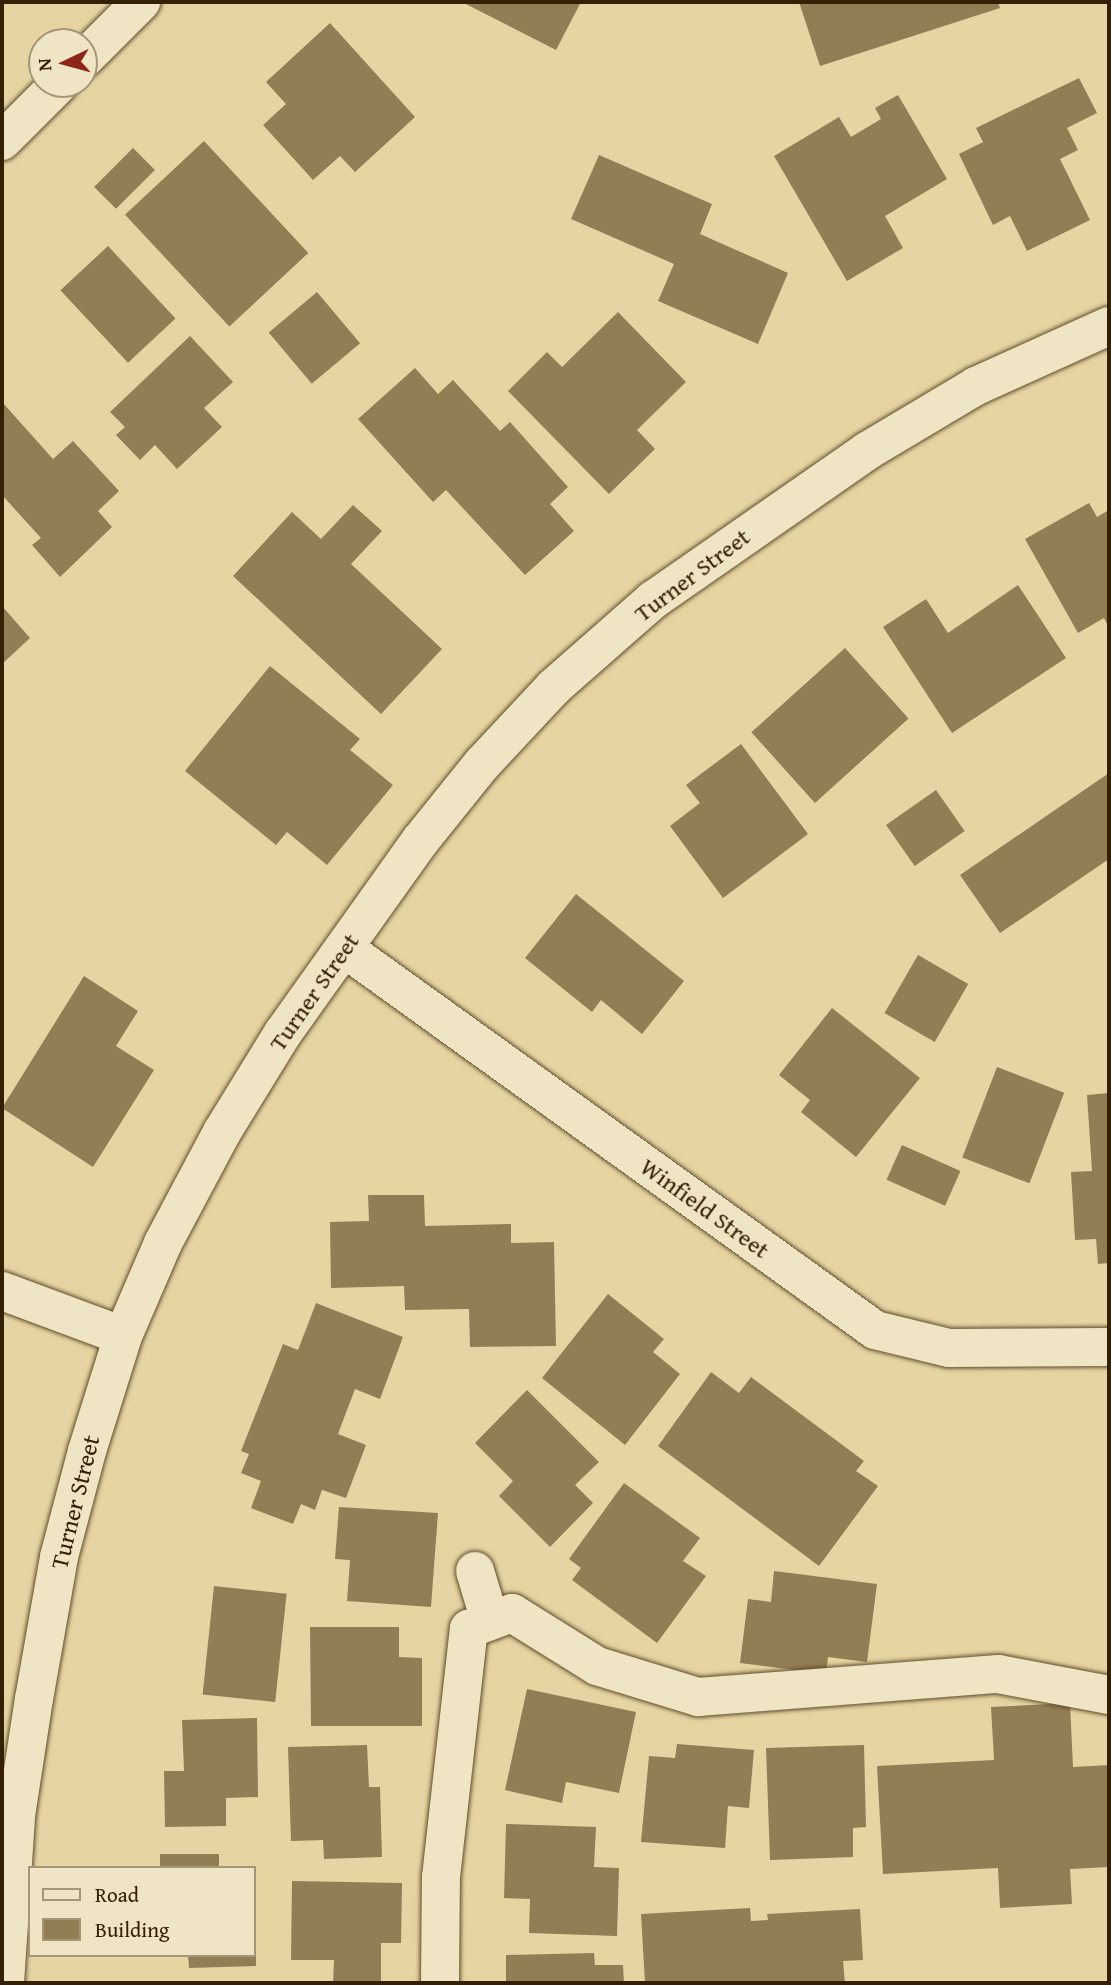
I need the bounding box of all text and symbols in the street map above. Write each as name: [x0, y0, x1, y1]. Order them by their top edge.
north arrow: [28, 28, 98, 98]
text: N: [30, 57, 59, 72]
street label: Turner Street: [629, 522, 755, 628]
street label: Turner Street: [263, 928, 365, 1056]
street label: Winfield Street: [635, 1152, 775, 1264]
street label: Turner Street: [44, 1432, 106, 1572]
legend: [28, 1866, 256, 1957]
text: Road: [95, 1879, 139, 1910]
text: Building: [95, 1914, 169, 1945]

